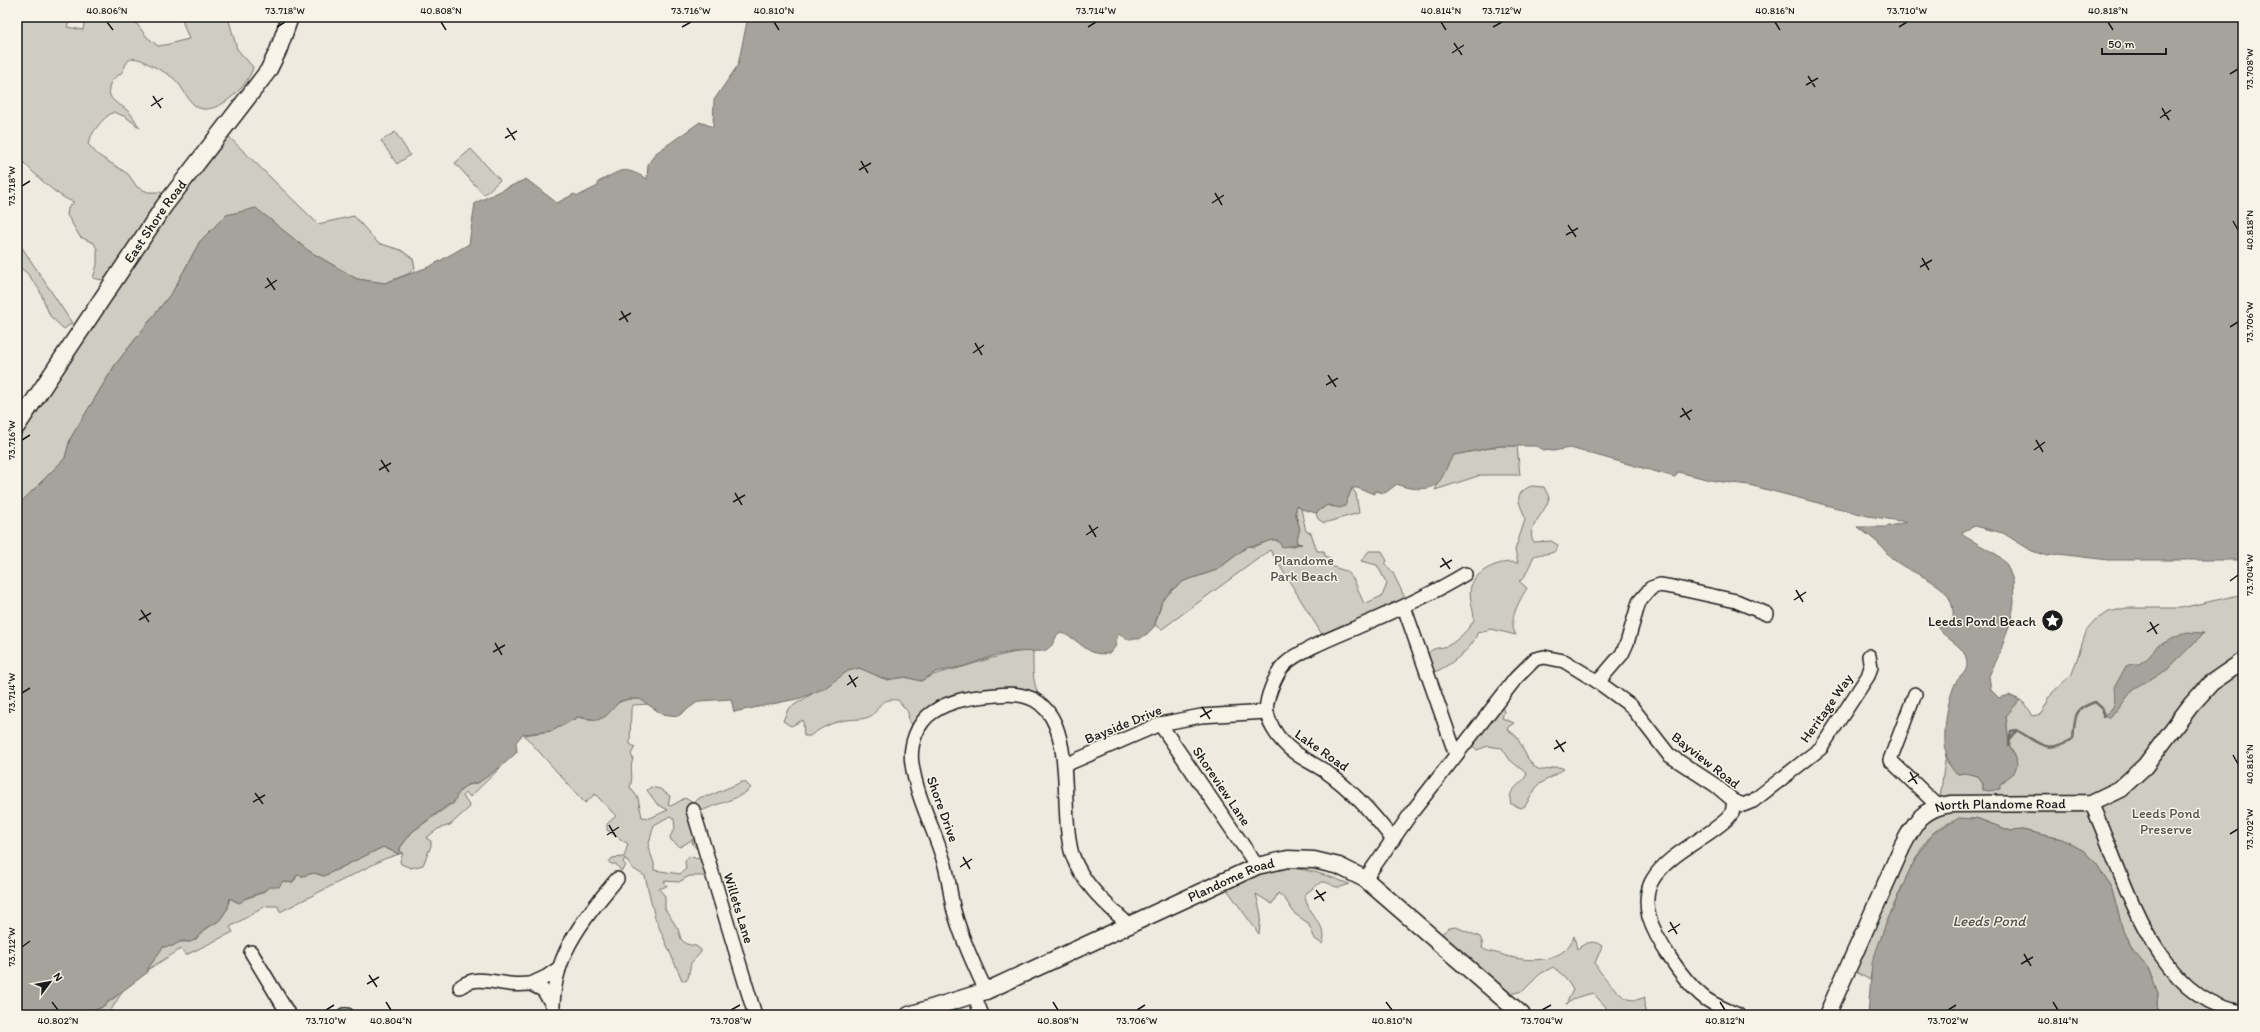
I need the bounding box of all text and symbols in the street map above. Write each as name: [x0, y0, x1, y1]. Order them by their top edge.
text: 40.806°N: [86, 4, 128, 17]
text: 73.718°W: [265, 4, 305, 17]
text: 40.808°N: [420, 4, 462, 17]
text: 73.716°W: [671, 4, 711, 17]
text: 40.810°N: [754, 4, 795, 17]
text: 73.714°W: [1076, 4, 1116, 17]
text: 40.814°N: [1421, 4, 1461, 17]
text: 73.712°W: [1482, 4, 1522, 17]
text: 40.816°N: [1755, 4, 1795, 17]
text: 73.710°W: [1887, 4, 1928, 17]
text: 40.818°N: [2088, 4, 2128, 17]
scale bar: [2102, 30, 2166, 56]
text: 50 m: [2108, 37, 2134, 51]
text: 73.708°W: [2243, 48, 2256, 89]
text: 73.718°W: [5, 166, 18, 206]
street label: East Shore Road: [120, 176, 191, 266]
text: 40.818°N: [2243, 210, 2256, 250]
text: 73.706°W: [2243, 301, 2256, 342]
text: 73.716°W: [5, 420, 18, 460]
park label: Plandome Park Beach: [1270, 552, 1338, 585]
text: 73.704°W: [2243, 554, 2256, 596]
place icon: Leeds Pond Beach: [2039, 608, 2065, 634]
place label: Leeds Pond Beach: [1928, 613, 2037, 630]
street label: Heritage Way: [1796, 670, 1857, 746]
text: 73.714°W: [5, 673, 18, 713]
street label: Bayside Drive: [1082, 701, 1165, 748]
street label: Lake Road: [1291, 726, 1352, 775]
street label: Bayview Road: [1668, 728, 1744, 793]
street label: Shoreview Lane: [1189, 743, 1255, 829]
text: 40.816°N: [2243, 744, 2256, 784]
street label: Shore Drive: [923, 774, 962, 845]
street label: North Plandome Road: [1933, 795, 2066, 816]
park label: Leeds Pond Preserve: [2132, 805, 2200, 838]
text: 73.702°W: [2243, 808, 2256, 849]
street label: Plandome Road: [1185, 854, 1277, 906]
street label: Willets Lane: [720, 871, 757, 946]
water label: Leeds Pond: [1952, 912, 2027, 930]
text: 73.712°W: [5, 927, 18, 967]
north arrow: [30, 962, 70, 1002]
text: N: [51, 970, 66, 984]
text: 40.802°N: [37, 1014, 79, 1027]
text: 73.710°W: [306, 1014, 347, 1027]
text: 40.804°N: [370, 1014, 412, 1027]
text: 73.708°W: [711, 1014, 752, 1027]
text: 40.808°N: [1037, 1014, 1079, 1027]
text: 73.706°W: [1117, 1014, 1158, 1027]
text: 40.810°N: [1372, 1014, 1413, 1027]
text: 73.704°W: [1521, 1014, 1563, 1027]
text: 40.812°N: [1705, 1014, 1745, 1027]
text: 73.702°W: [1928, 1014, 1969, 1027]
text: 40.814°N: [2038, 1014, 2078, 1027]

